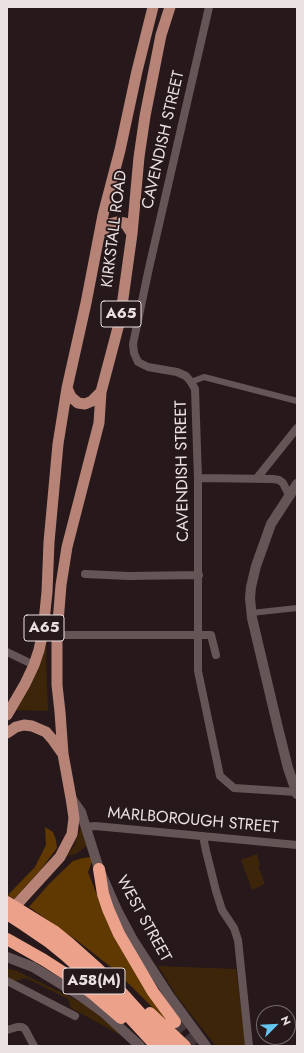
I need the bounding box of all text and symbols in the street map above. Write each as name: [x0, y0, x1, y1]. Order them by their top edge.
street label: CAVENDISH STREET: [139, 69, 189, 211]
street label: KIRKSTALL ROAD: [98, 169, 132, 289]
road number: A65: [101, 301, 141, 327]
street label: CAVENDISH STREET: [172, 400, 194, 542]
road number: A65: [24, 615, 64, 641]
street label: MARLBOROUGH STREET: [107, 804, 279, 838]
street label: WEST STREET: [111, 872, 175, 966]
road number: A58(M): [63, 968, 125, 994]
north arrow: [256, 1005, 296, 1045]
text: N: [277, 1013, 295, 1028]

